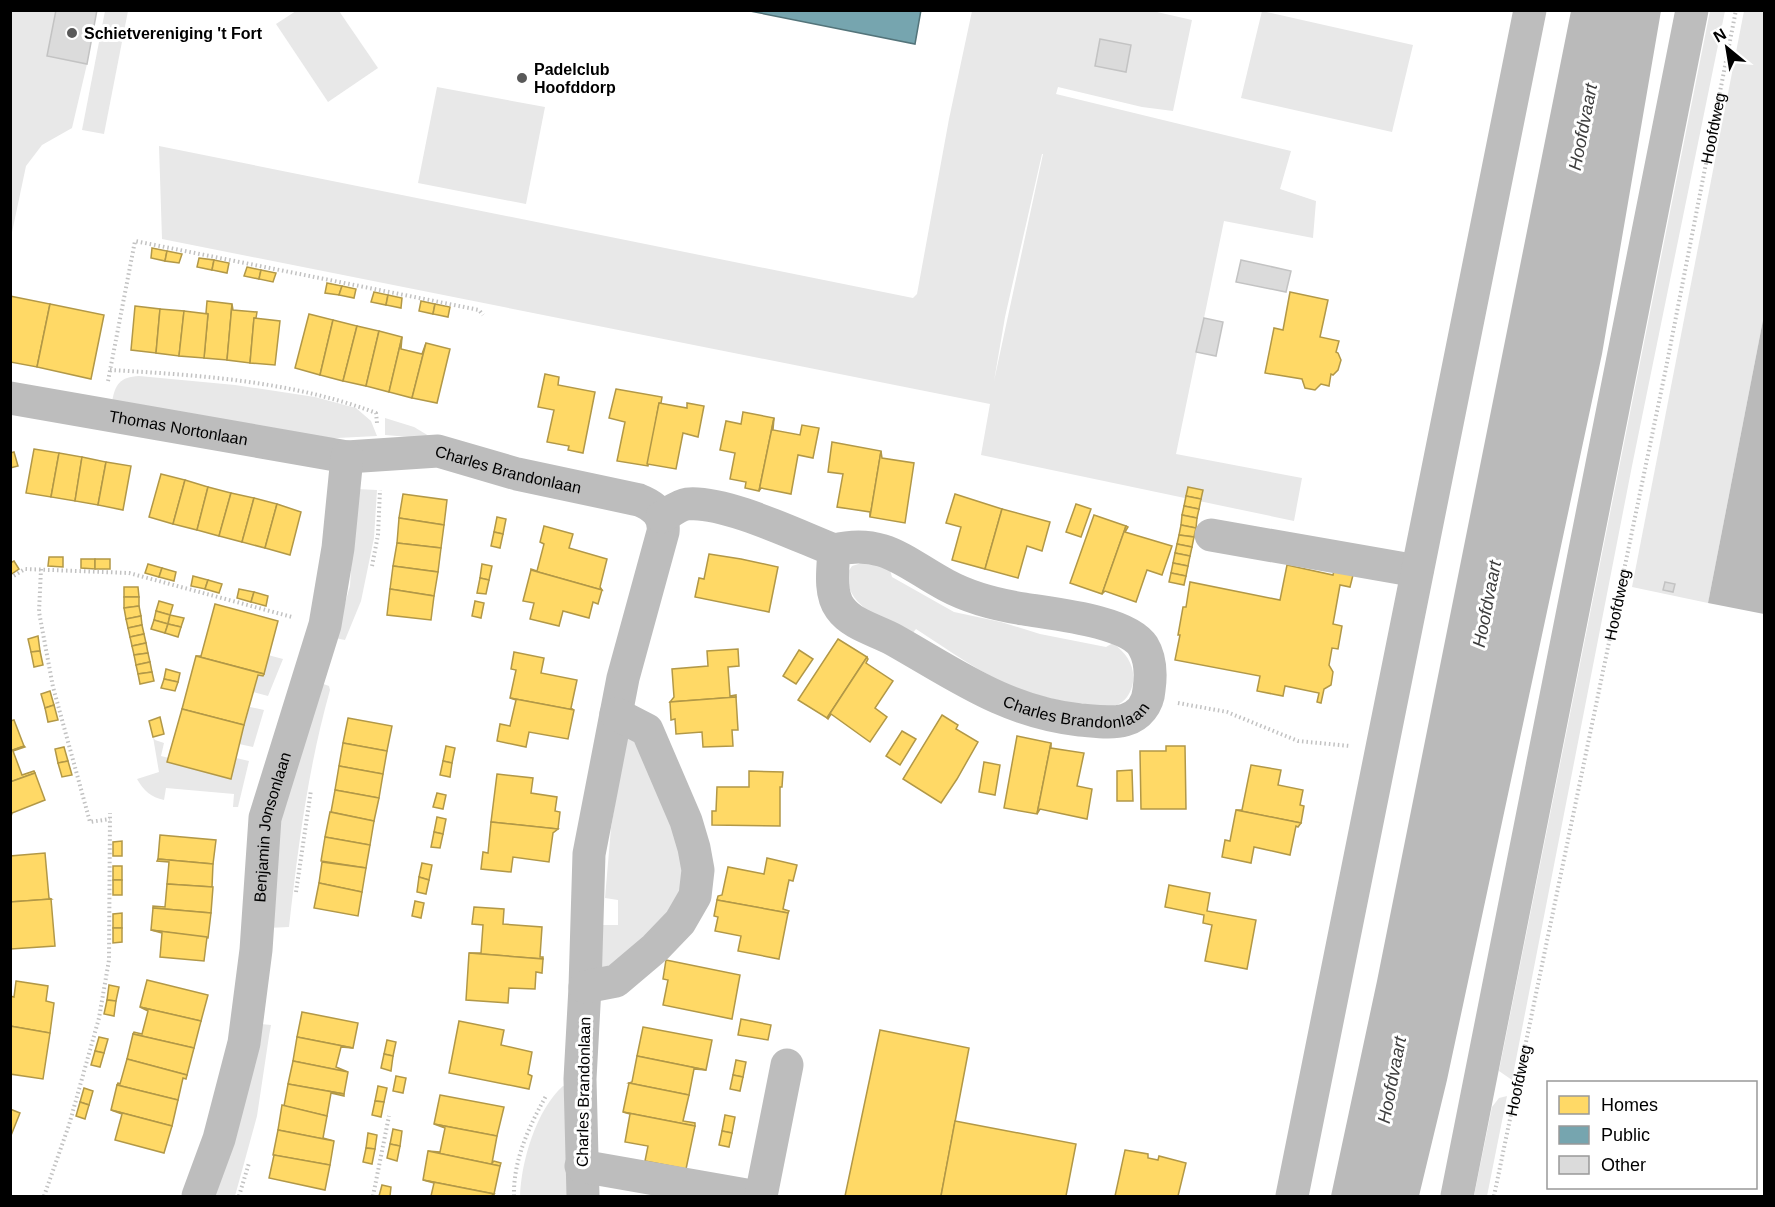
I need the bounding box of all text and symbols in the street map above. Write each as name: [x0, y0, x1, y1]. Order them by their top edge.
north arrow: [1697, 18, 1757, 78]
place label: Schietvereniging 't Fort: [84, 25, 263, 42]
text: N: [1710, 25, 1729, 46]
marker: Schietvereniging 't Fort: [65, 26, 79, 40]
place label: Padelclub Hoofddorp: [534, 61, 616, 96]
marker: Padelclub Hoofddorp: [515, 71, 529, 85]
water label: Hoofdvaart: [1565, 81, 1601, 172]
street label: Hoofdweg: [1698, 91, 1729, 165]
street label: Thomas Nortonlaan: [108, 407, 249, 448]
street label: Charles Brandonlaan: [433, 443, 583, 496]
water label: Hoofdvaart: [1469, 558, 1505, 649]
street label: Hoofdweg: [1602, 568, 1633, 642]
street label: Charles Brandonlaan: [997, 688, 1147, 708]
text: Charles Brandonlaan: [1001, 693, 1153, 731]
street label: Benjamin Jonsonlaan: [251, 750, 294, 903]
street label: Charles Brandonlaan: [574, 1017, 593, 1167]
water label: Hoofdvaart: [1374, 1034, 1410, 1125]
street label: Hoofdweg: [1503, 1044, 1534, 1118]
legend: [1547, 1081, 1757, 1189]
text: Homes: [1601, 1095, 1658, 1115]
text: Public: [1601, 1125, 1650, 1145]
text: Other: [1601, 1155, 1646, 1175]

